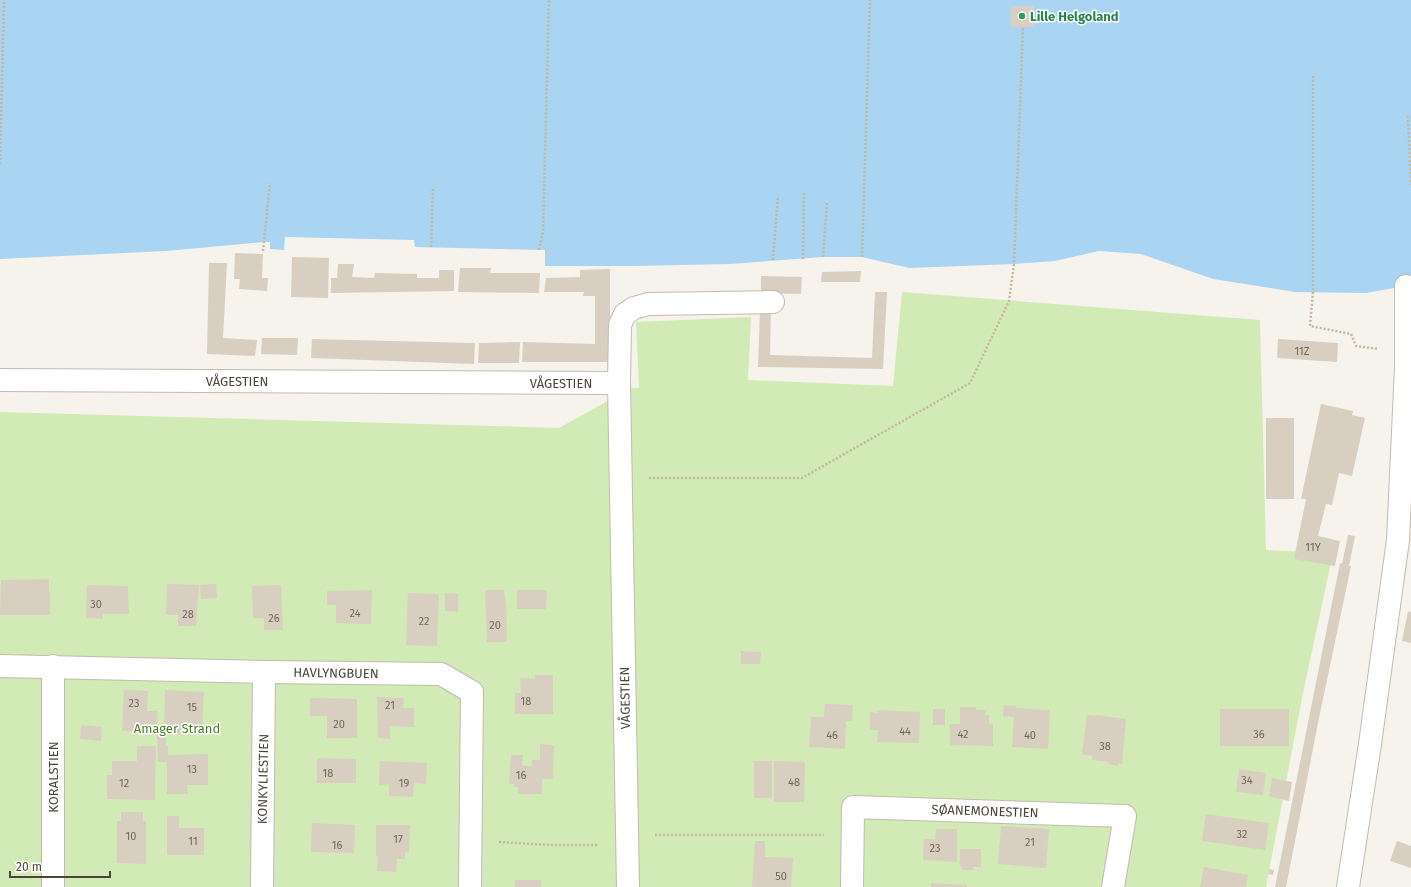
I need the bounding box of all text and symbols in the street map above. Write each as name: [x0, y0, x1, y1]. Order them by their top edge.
place label: Lille Helgoland: [1030, 9, 1119, 24]
marker: Lille Helgoland: [1017, 11, 1027, 21]
house number: 11Z: [1294, 345, 1310, 358]
street label: VÅGESTIEN: [206, 373, 268, 389]
street label: VÅGESTIEN: [530, 375, 592, 391]
house number: 11Y: [1305, 541, 1321, 554]
house number: 30: [90, 598, 102, 611]
house number: 24: [350, 607, 361, 620]
house number: 28: [182, 608, 194, 621]
house number: 26: [268, 612, 280, 625]
house number: 22: [419, 615, 429, 628]
house number: 20: [489, 619, 501, 632]
street label: HAVLYNGBUEN: [293, 665, 379, 681]
street label: VÅGESTIEN: [616, 667, 633, 729]
house number: 18: [521, 695, 531, 708]
house number: 23: [129, 697, 139, 710]
house number: 21: [385, 699, 395, 712]
house number: 15: [187, 701, 198, 714]
house number: 20: [333, 718, 345, 731]
park label: Amager Strand: [134, 721, 220, 736]
house number: 44: [899, 725, 911, 738]
house number: 42: [957, 728, 969, 741]
house number: 36: [1253, 728, 1265, 741]
house number: 46: [826, 729, 838, 742]
house number: 40: [1024, 729, 1036, 742]
street label: KONKYLIESTIEN: [255, 734, 271, 824]
house number: 38: [1099, 740, 1111, 753]
street label: KORALSTIEN: [46, 741, 61, 813]
house number: 13: [187, 763, 197, 776]
house number: 18: [323, 767, 333, 780]
house number: 16: [516, 769, 526, 782]
house number: 34: [1241, 774, 1253, 787]
house number: 48: [788, 776, 800, 789]
house number: 12: [119, 777, 129, 790]
house number: 19: [399, 777, 409, 790]
street label: SØANEMONESTIEN: [931, 802, 1039, 820]
house number: 32: [1237, 828, 1247, 841]
house number: 10: [126, 830, 136, 843]
house number: 17: [393, 833, 403, 846]
house number: 11: [188, 835, 198, 848]
house number: 21: [1025, 836, 1035, 849]
house number: 16: [332, 839, 342, 852]
house number: 23: [930, 842, 940, 855]
scale bar: [10, 853, 110, 879]
text: 20 m: [16, 860, 42, 874]
house number: 50: [775, 870, 787, 883]

